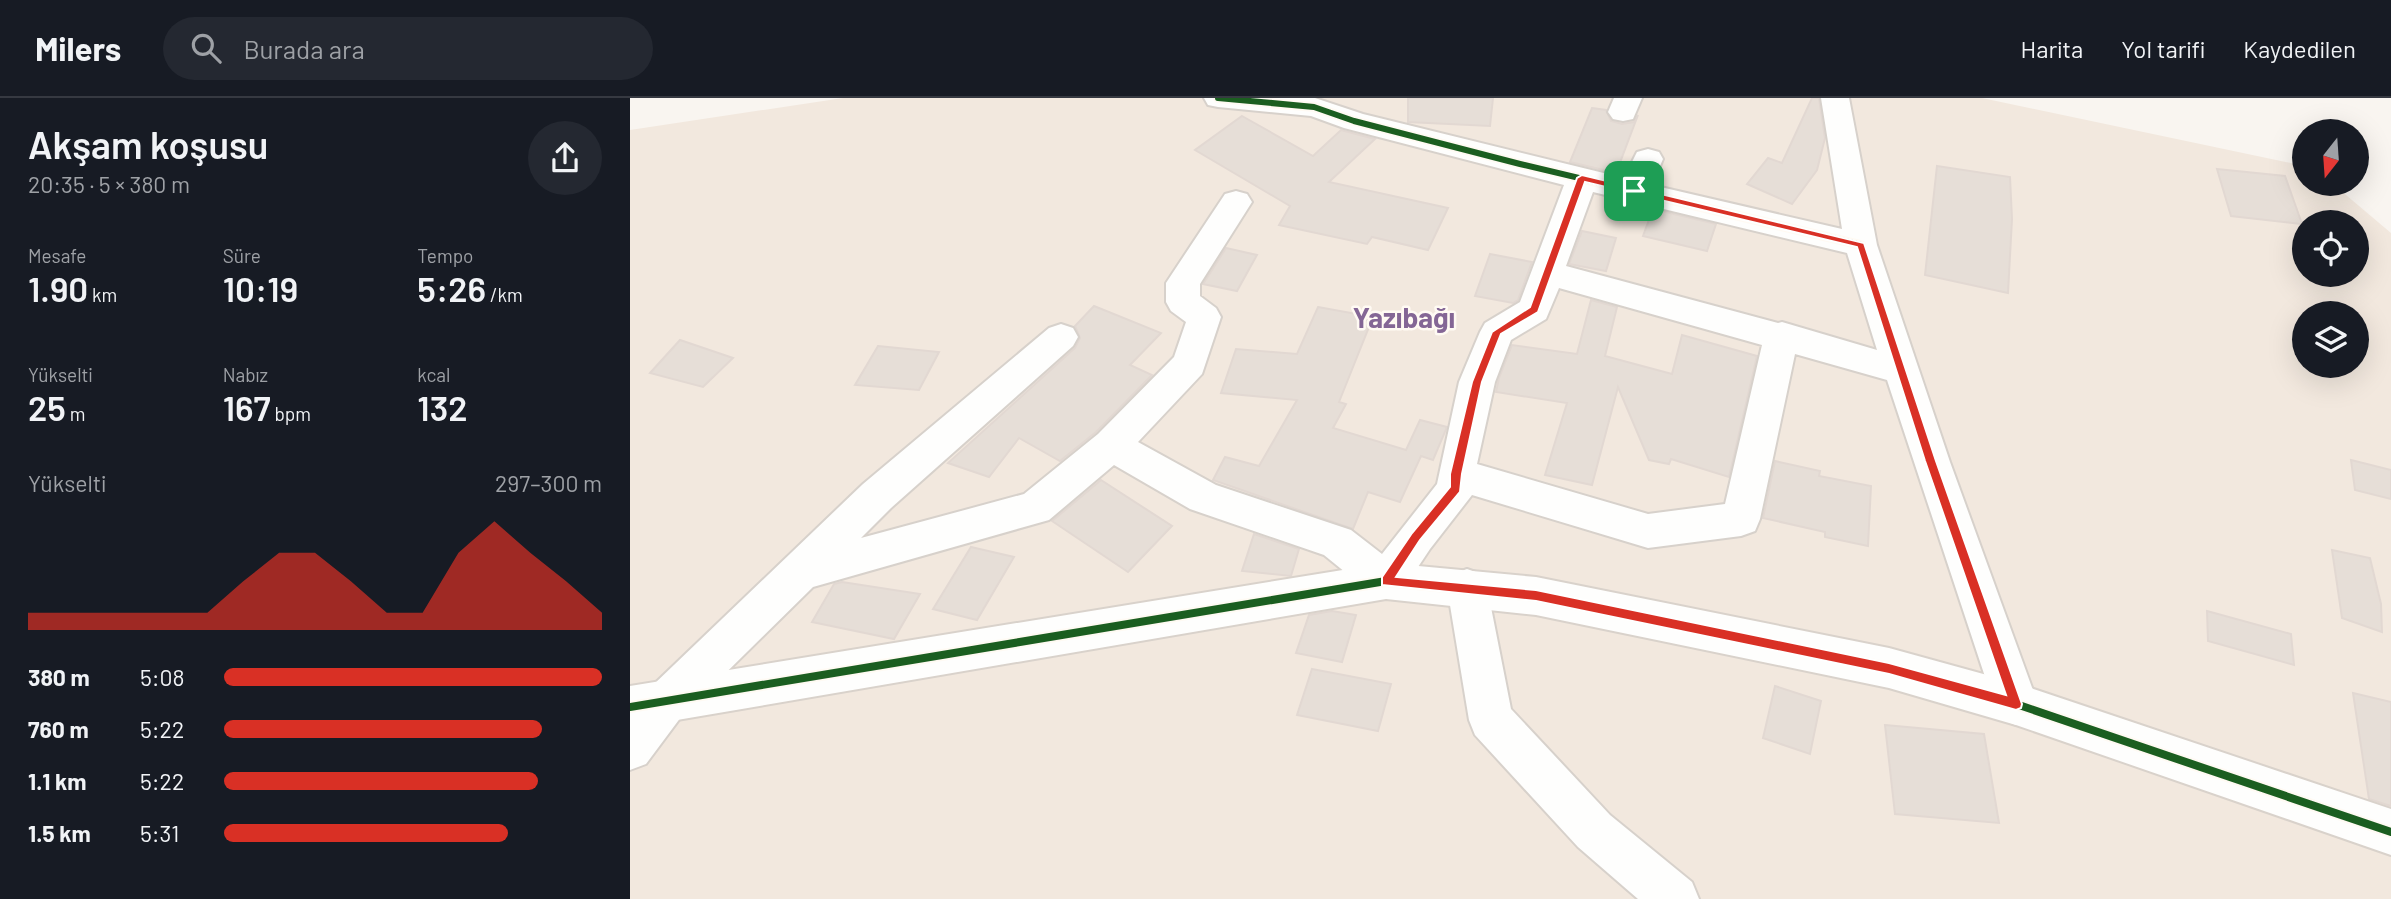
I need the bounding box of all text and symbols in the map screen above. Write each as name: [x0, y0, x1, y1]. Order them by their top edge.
search box: [163, 17, 653, 80]
text: Milers: [35, 28, 121, 68]
icon: search: [187, 29, 225, 67]
text: Burada ara: [243, 33, 365, 64]
text: Harita: [2020, 34, 2083, 63]
text: Yol tarifi: [2121, 34, 2205, 63]
text: Kaydedilen: [2243, 34, 2356, 63]
north arrow: [2292, 119, 2370, 196]
map controls: [2292, 119, 2369, 378]
text: Akşam koşusu: [28, 121, 268, 167]
button: share: [528, 121, 602, 195]
pin: [1604, 161, 1664, 221]
text: 20:35 · 5 × 380 m: [28, 170, 190, 198]
icon: arrive: [1615, 172, 1653, 210]
button: locate: [2292, 210, 2369, 287]
text: Mesafe: [28, 244, 86, 267]
text: Süre: [223, 244, 261, 267]
text: Tempo: [417, 244, 473, 267]
text: 1.90: [28, 267, 88, 309]
text: 10:19: [223, 267, 298, 309]
text: 5:26: [417, 267, 486, 309]
text: km: [88, 283, 117, 306]
text: /km: [486, 283, 523, 306]
district label: Yazıbağı: [1353, 300, 1455, 334]
button: layers: [2292, 301, 2369, 378]
text: Yükselti: [28, 363, 93, 386]
text: Nabız: [223, 363, 268, 386]
text: kcal: [417, 363, 450, 386]
text: 25: [28, 386, 66, 428]
text: 167: [223, 386, 271, 428]
text: 132: [417, 386, 468, 428]
text: m: [66, 402, 85, 425]
text: bpm: [271, 402, 311, 425]
text: Yükselti: [28, 469, 106, 497]
text: 297–300 m: [495, 469, 602, 497]
text: 380 m: [28, 663, 90, 691]
text: 5:08: [140, 663, 185, 691]
text: 760 m: [28, 715, 89, 743]
text: 5:22: [140, 715, 184, 743]
text: 1.1 km: [28, 767, 87, 795]
text: 5:22: [140, 767, 184, 795]
text: 1.5 km: [28, 819, 91, 847]
text: 5:31: [140, 819, 179, 847]

